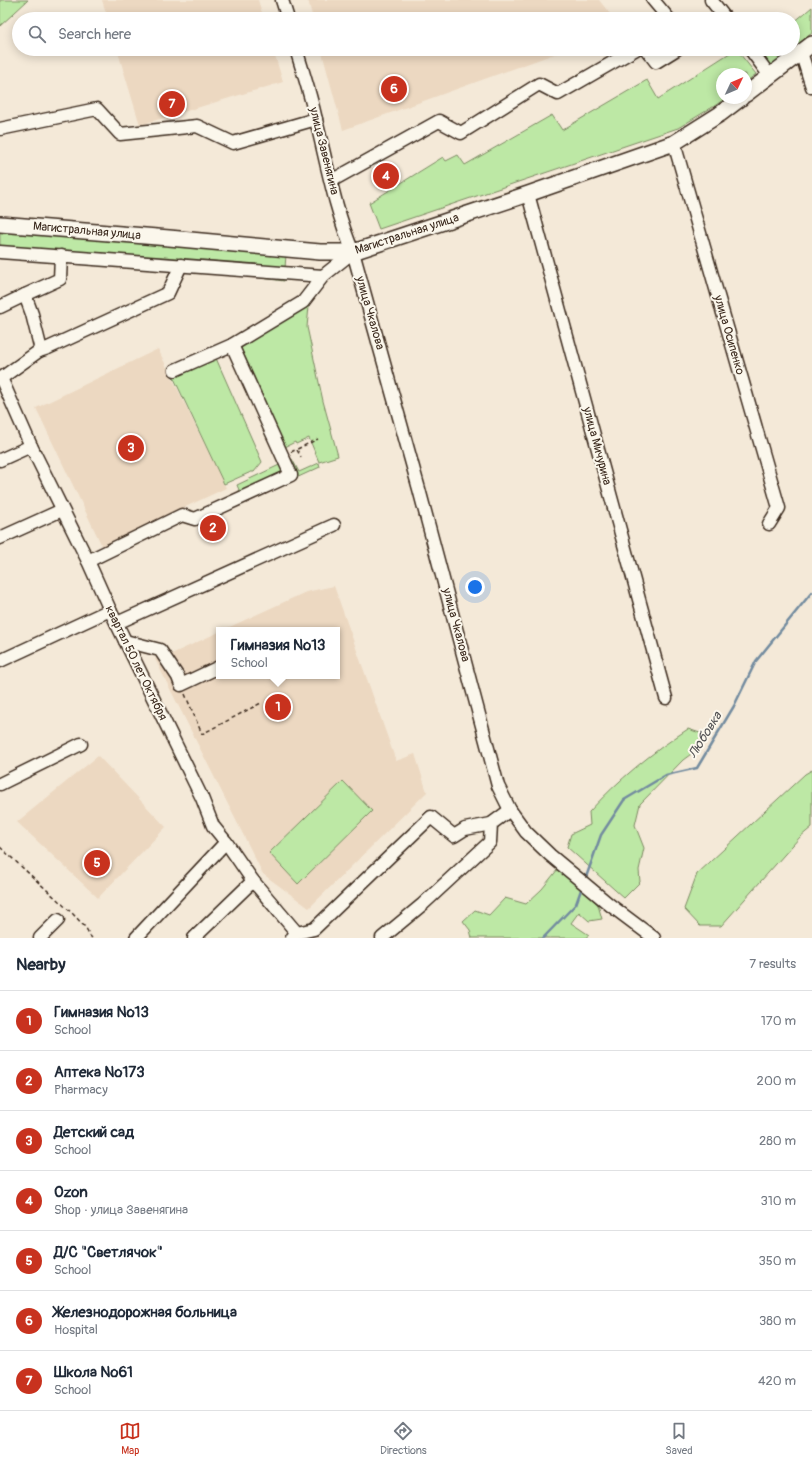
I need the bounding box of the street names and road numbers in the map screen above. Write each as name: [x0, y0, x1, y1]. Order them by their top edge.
street label: улица Завенягина: [306, 105, 342, 197]
street label: Магистральная улица: [353, 210, 461, 258]
street label: Магистральная улица: [32, 219, 142, 243]
street label: улица Чкалова: [352, 274, 388, 352]
street label: улица Осипенко: [710, 292, 748, 377]
street label: улица Мичурина: [579, 404, 615, 487]
street label: улица Чкалова: [439, 586, 473, 664]
street label: квартал 50 лет Октября: [102, 603, 170, 723]

